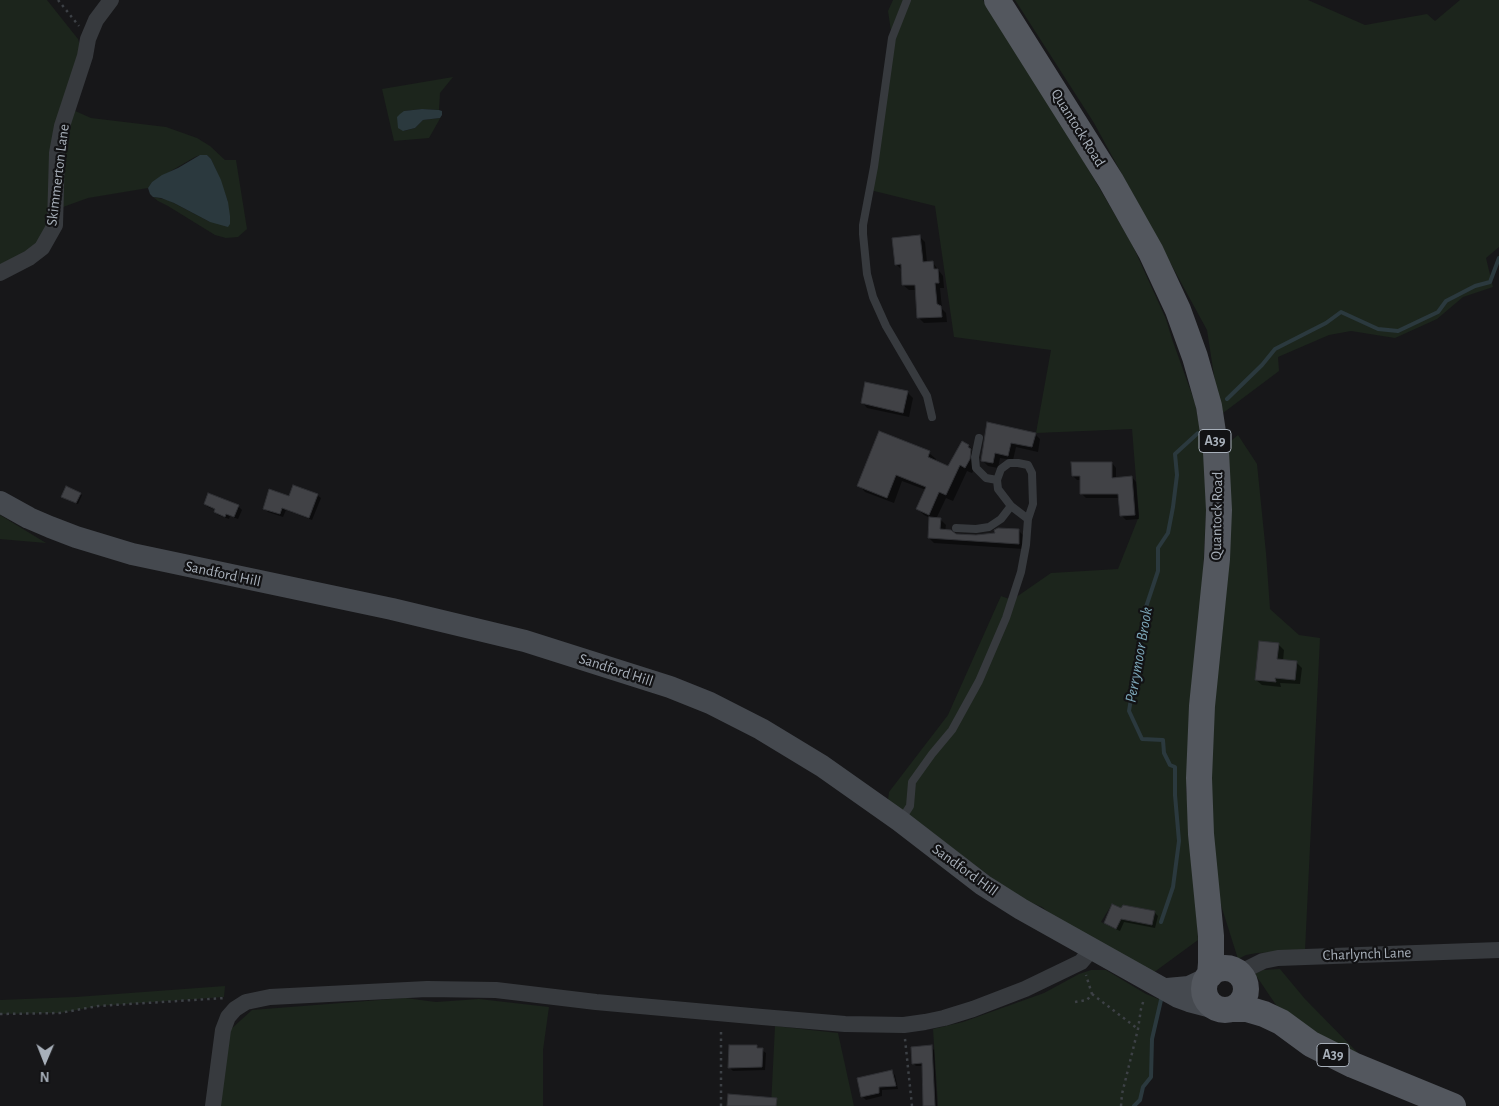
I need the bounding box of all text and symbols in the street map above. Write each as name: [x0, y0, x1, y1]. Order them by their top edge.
street label: Quantock Road: [1047, 86, 1109, 170]
street label: Skimmerton Lane: [43, 123, 73, 227]
road number: A39: [1199, 430, 1231, 452]
street label: Quantock Road: [1207, 472, 1227, 560]
street label: Sandford Hill: [184, 557, 262, 591]
water label: Perrymoor Brook: [1121, 606, 1157, 704]
street label: Sandford Hill: [577, 650, 655, 690]
street label: Sandford Hill: [929, 840, 1001, 900]
street label: Charlynch Lane: [1322, 943, 1412, 965]
north arrow: [20, 1036, 70, 1086]
road number: A39: [1317, 1044, 1349, 1066]
text: N: [40, 1069, 50, 1083]

